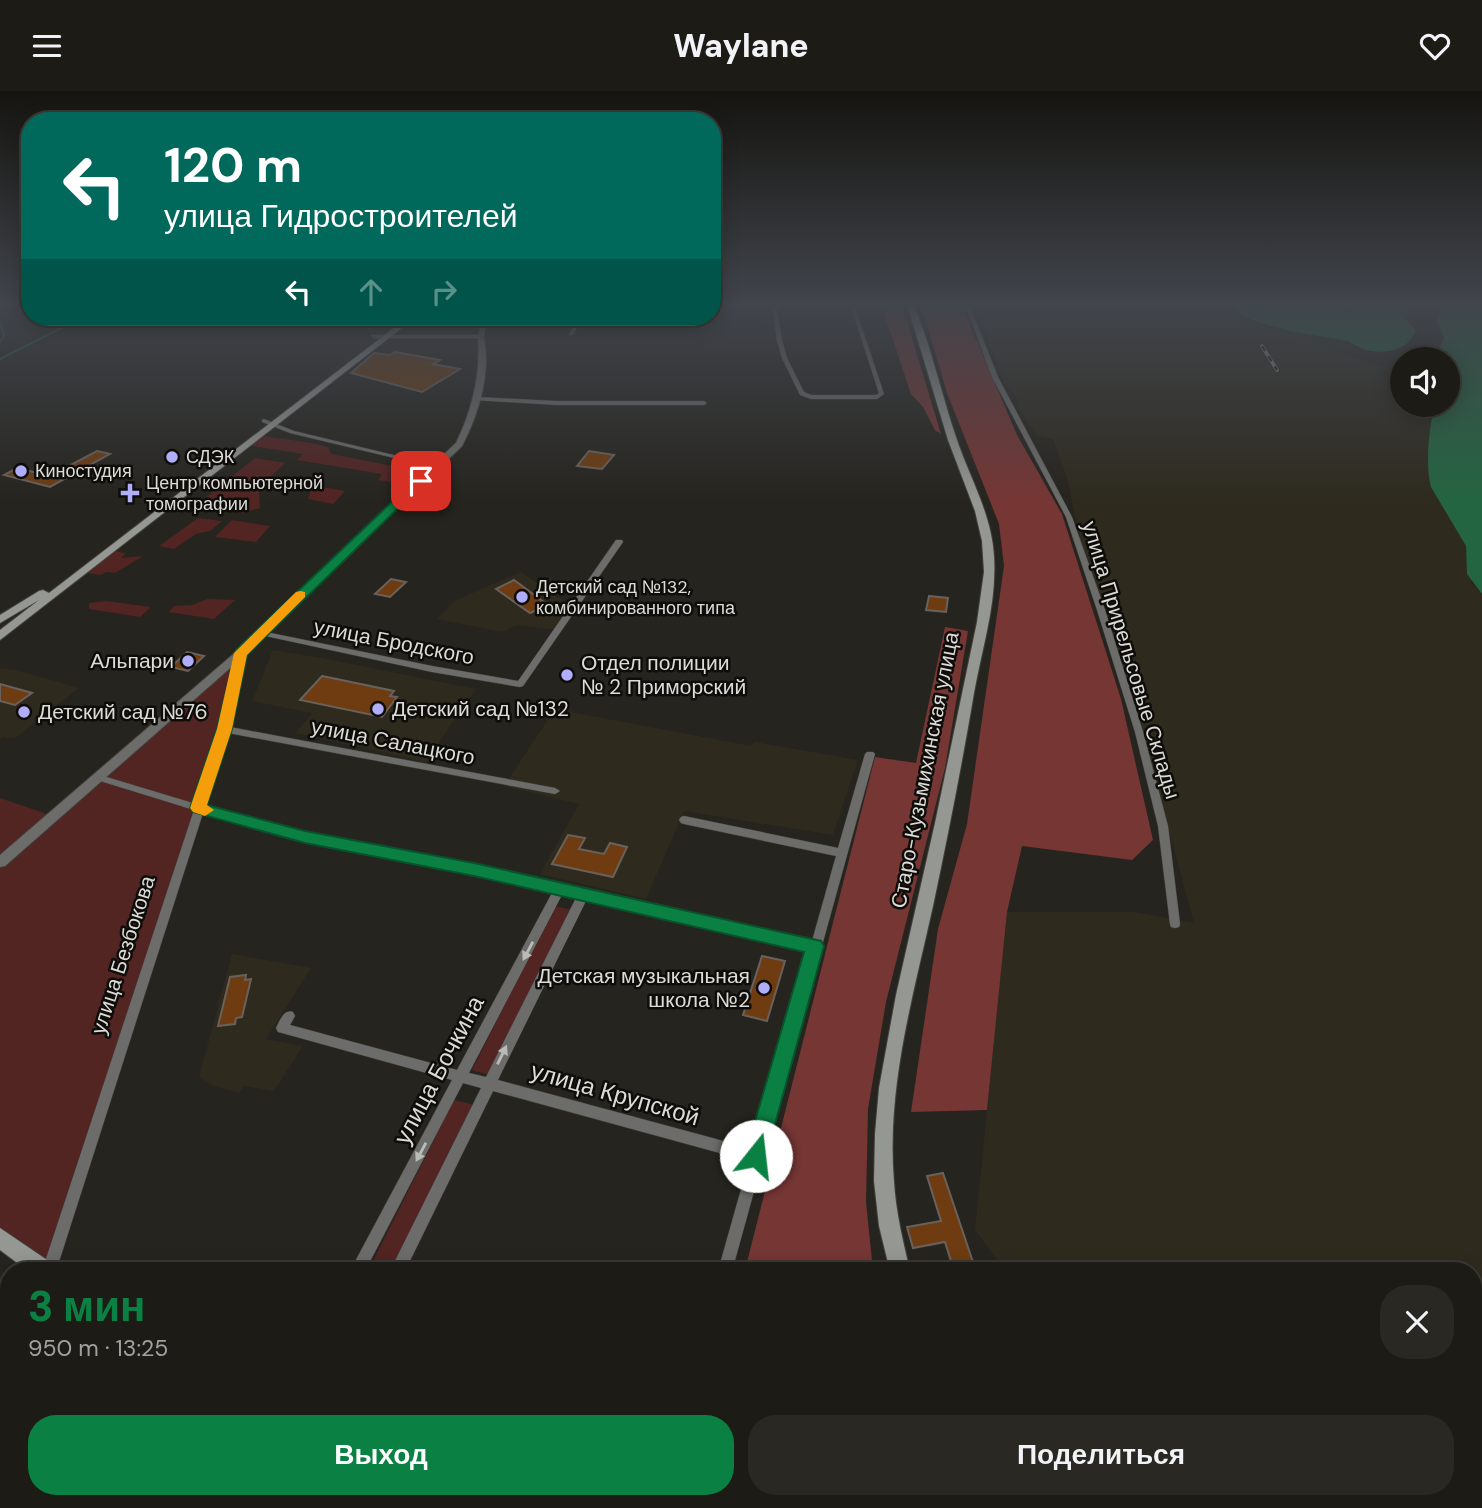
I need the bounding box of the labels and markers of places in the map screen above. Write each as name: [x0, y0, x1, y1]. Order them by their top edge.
place label: СДЭК: [186, 445, 235, 469]
marker: СДЭК: [164, 449, 180, 465]
pin: [391, 451, 451, 511]
place label: Киностудия: [35, 459, 132, 483]
marker: Киностудия: [13, 463, 29, 479]
place label: Центр компьютерной томографии: [146, 471, 323, 516]
marker: Центр компьютерной томографии: [120, 483, 140, 503]
place label: Детский сад №132, комбинированного типа: [536, 575, 736, 620]
marker: Детский сад №132, комбинированного типа: [514, 589, 530, 605]
place label: Альпари: [90, 647, 174, 675]
place label: Отдел полиции № 2 Приморский: [581, 649, 746, 701]
marker: Альпари: [180, 653, 196, 669]
marker: Отдел полиции № 2 Приморский: [559, 667, 575, 683]
place label: Детский сад №132: [392, 695, 569, 723]
place label: Детский сад №76: [38, 698, 208, 726]
marker: Детский сад №132: [370, 701, 386, 717]
marker: Детский сад №76: [16, 704, 32, 720]
place label: Детская музыкальная школа №2: [538, 962, 750, 1014]
marker: Детская музыкальная школа №2: [756, 980, 772, 996]

